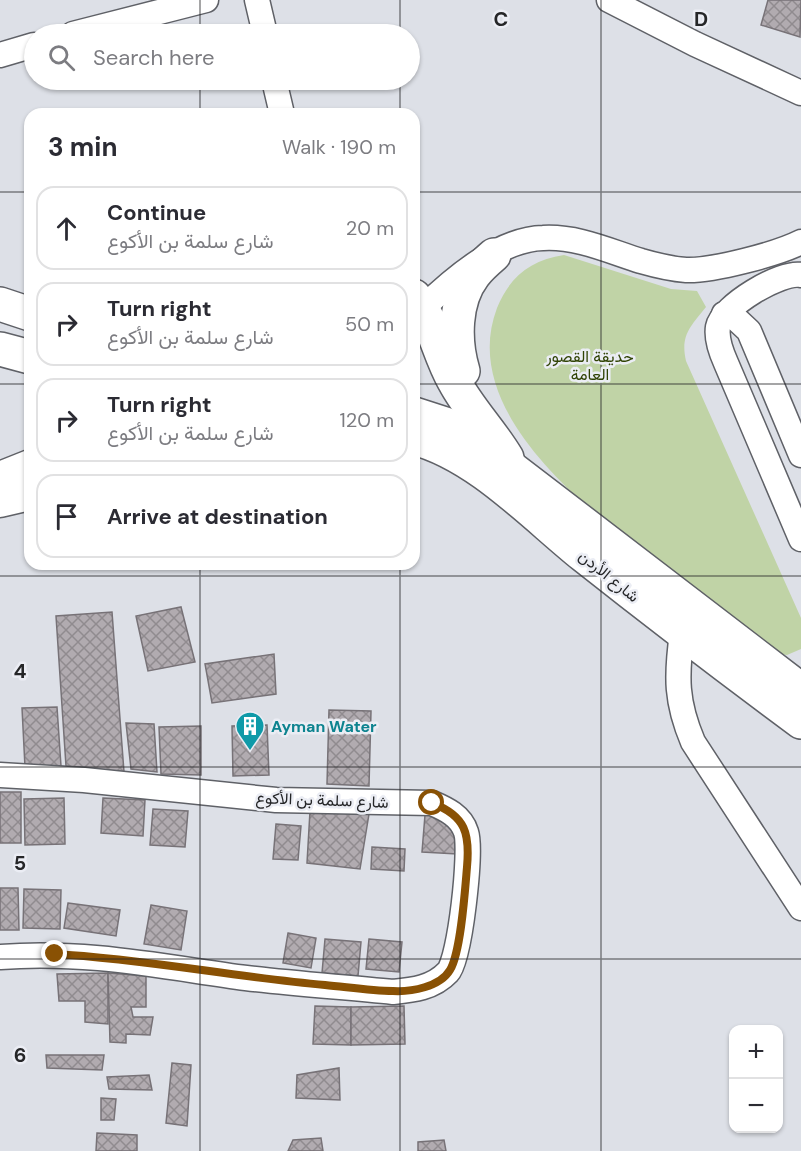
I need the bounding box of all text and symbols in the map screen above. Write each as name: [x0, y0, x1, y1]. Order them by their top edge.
text: C: [494, 6, 508, 32]
text: D: [694, 6, 708, 32]
search box: [24, 24, 420, 90]
icon: search: [45, 41, 78, 74]
text: Search here: [93, 43, 214, 72]
text: 3 min: [48, 130, 117, 164]
text: Walk · 190 m: [282, 134, 396, 160]
text: Continue: [107, 198, 206, 227]
icon: ahead: [50, 212, 83, 245]
text: 20 m: [346, 215, 394, 241]
text: شارع سلمة بن الأكوع: [107, 228, 274, 254]
text: Turn right: [107, 294, 212, 323]
icon: right: [50, 308, 83, 341]
text: 50 m: [345, 311, 394, 337]
text: شارع سلمة بن الأكوع: [107, 324, 274, 350]
park label: حديقة القصور العامة: [545, 346, 634, 385]
text: Turn right: [107, 390, 212, 419]
icon: right: [50, 404, 83, 437]
text: 120 m: [340, 407, 394, 433]
text: شارع سلمة بن الأكوع: [107, 420, 274, 446]
icon: arrive: [50, 500, 83, 533]
text: Arrive at destination: [107, 502, 328, 531]
street label: شارع الأردن: [574, 545, 644, 608]
text: 4: [14, 658, 27, 684]
building icon: Ayman Water: [234, 710, 266, 752]
place label: Ayman Water: [271, 716, 377, 737]
street label: شارع سلمة بن الأكوع: [255, 787, 389, 814]
route start: [418, 789, 444, 815]
text: 5: [14, 850, 26, 876]
route end: [41, 940, 67, 966]
map controls: [729, 1025, 783, 1133]
button: +: [729, 1025, 783, 1079]
text: 6: [14, 1042, 26, 1068]
button: −: [729, 1079, 783, 1133]

